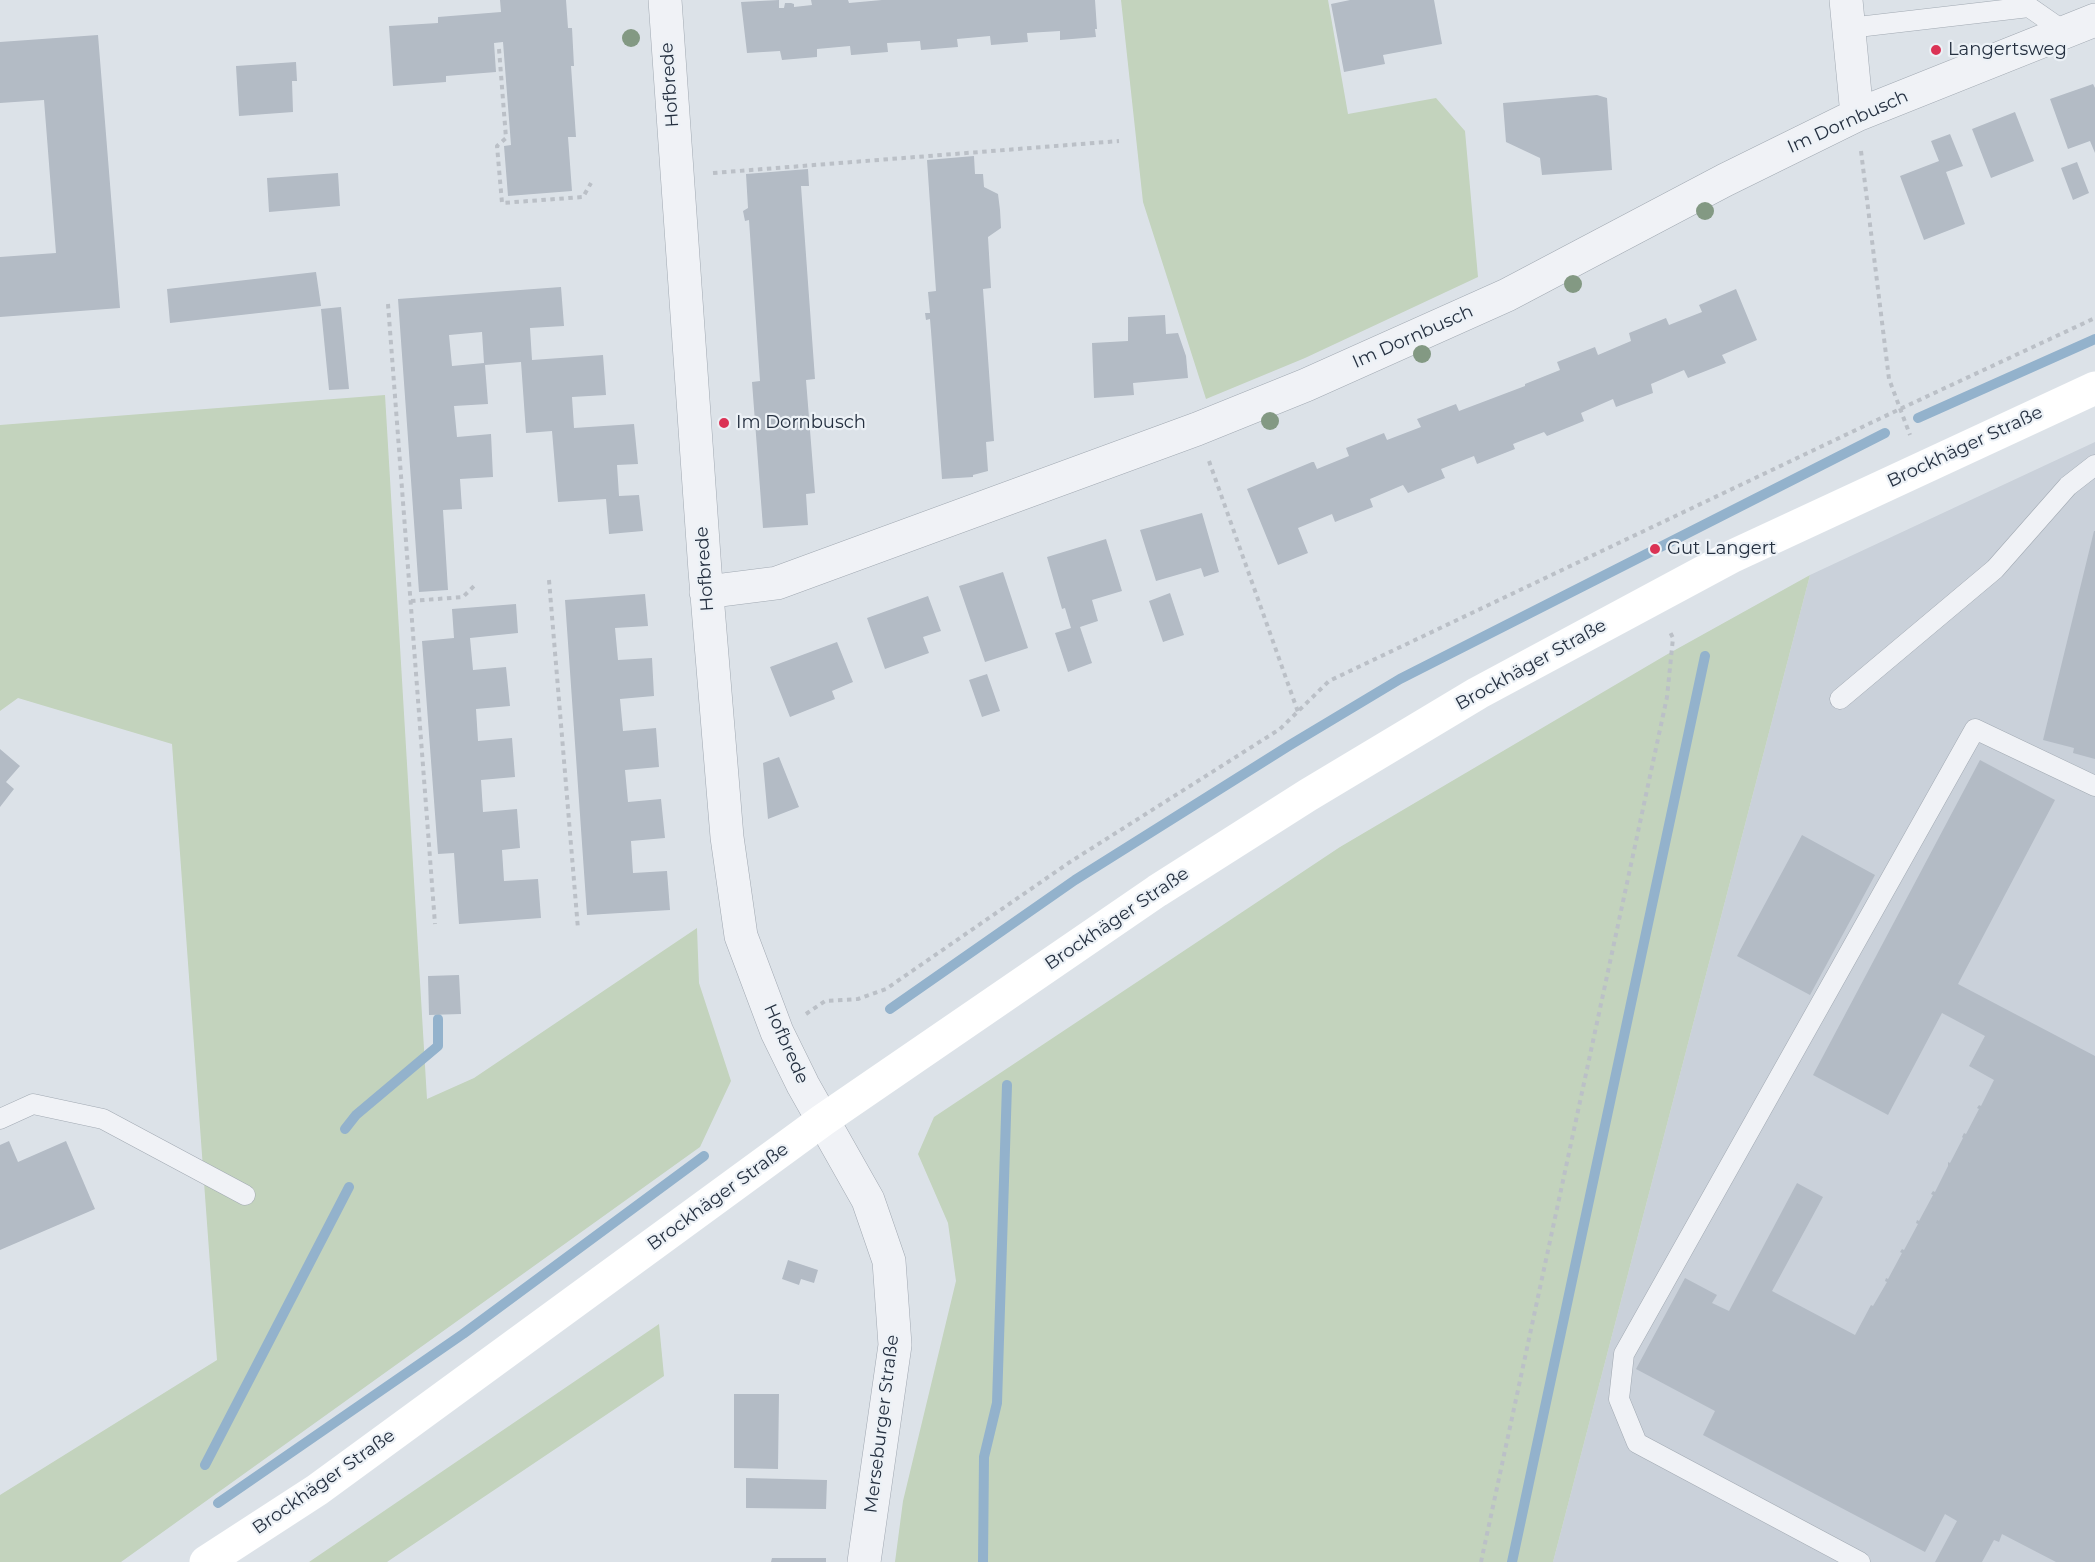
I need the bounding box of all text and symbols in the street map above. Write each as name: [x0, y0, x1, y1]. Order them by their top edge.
place label: Langertsweg: [1948, 39, 2067, 61]
street label: Hofbrede: [656, 42, 684, 128]
marker: Langertsweg: [1929, 43, 1943, 57]
street label: Im Dornbusch: [1784, 86, 1912, 158]
street label: Im Dornbusch: [1349, 301, 1477, 373]
street label: Brockhäger Straße: [1884, 402, 2046, 492]
place label: Im Dornbusch: [736, 412, 866, 434]
marker: Im Dornbusch: [717, 416, 731, 430]
street label: Hofbrede: [691, 526, 719, 612]
place label: Gut Langert: [1667, 538, 1776, 560]
marker: Gut Langert: [1648, 542, 1662, 556]
street label: Brockhäger Straße: [1452, 615, 1610, 715]
street label: Brockhäger Straße: [1041, 863, 1193, 975]
street label: Hofbrede: [759, 1001, 813, 1087]
street label: Brockhäger Straße: [643, 1139, 793, 1255]
street label: Merseburger Straße: [860, 1334, 904, 1514]
street label: Brockhäger Straße: [249, 1425, 399, 1539]

